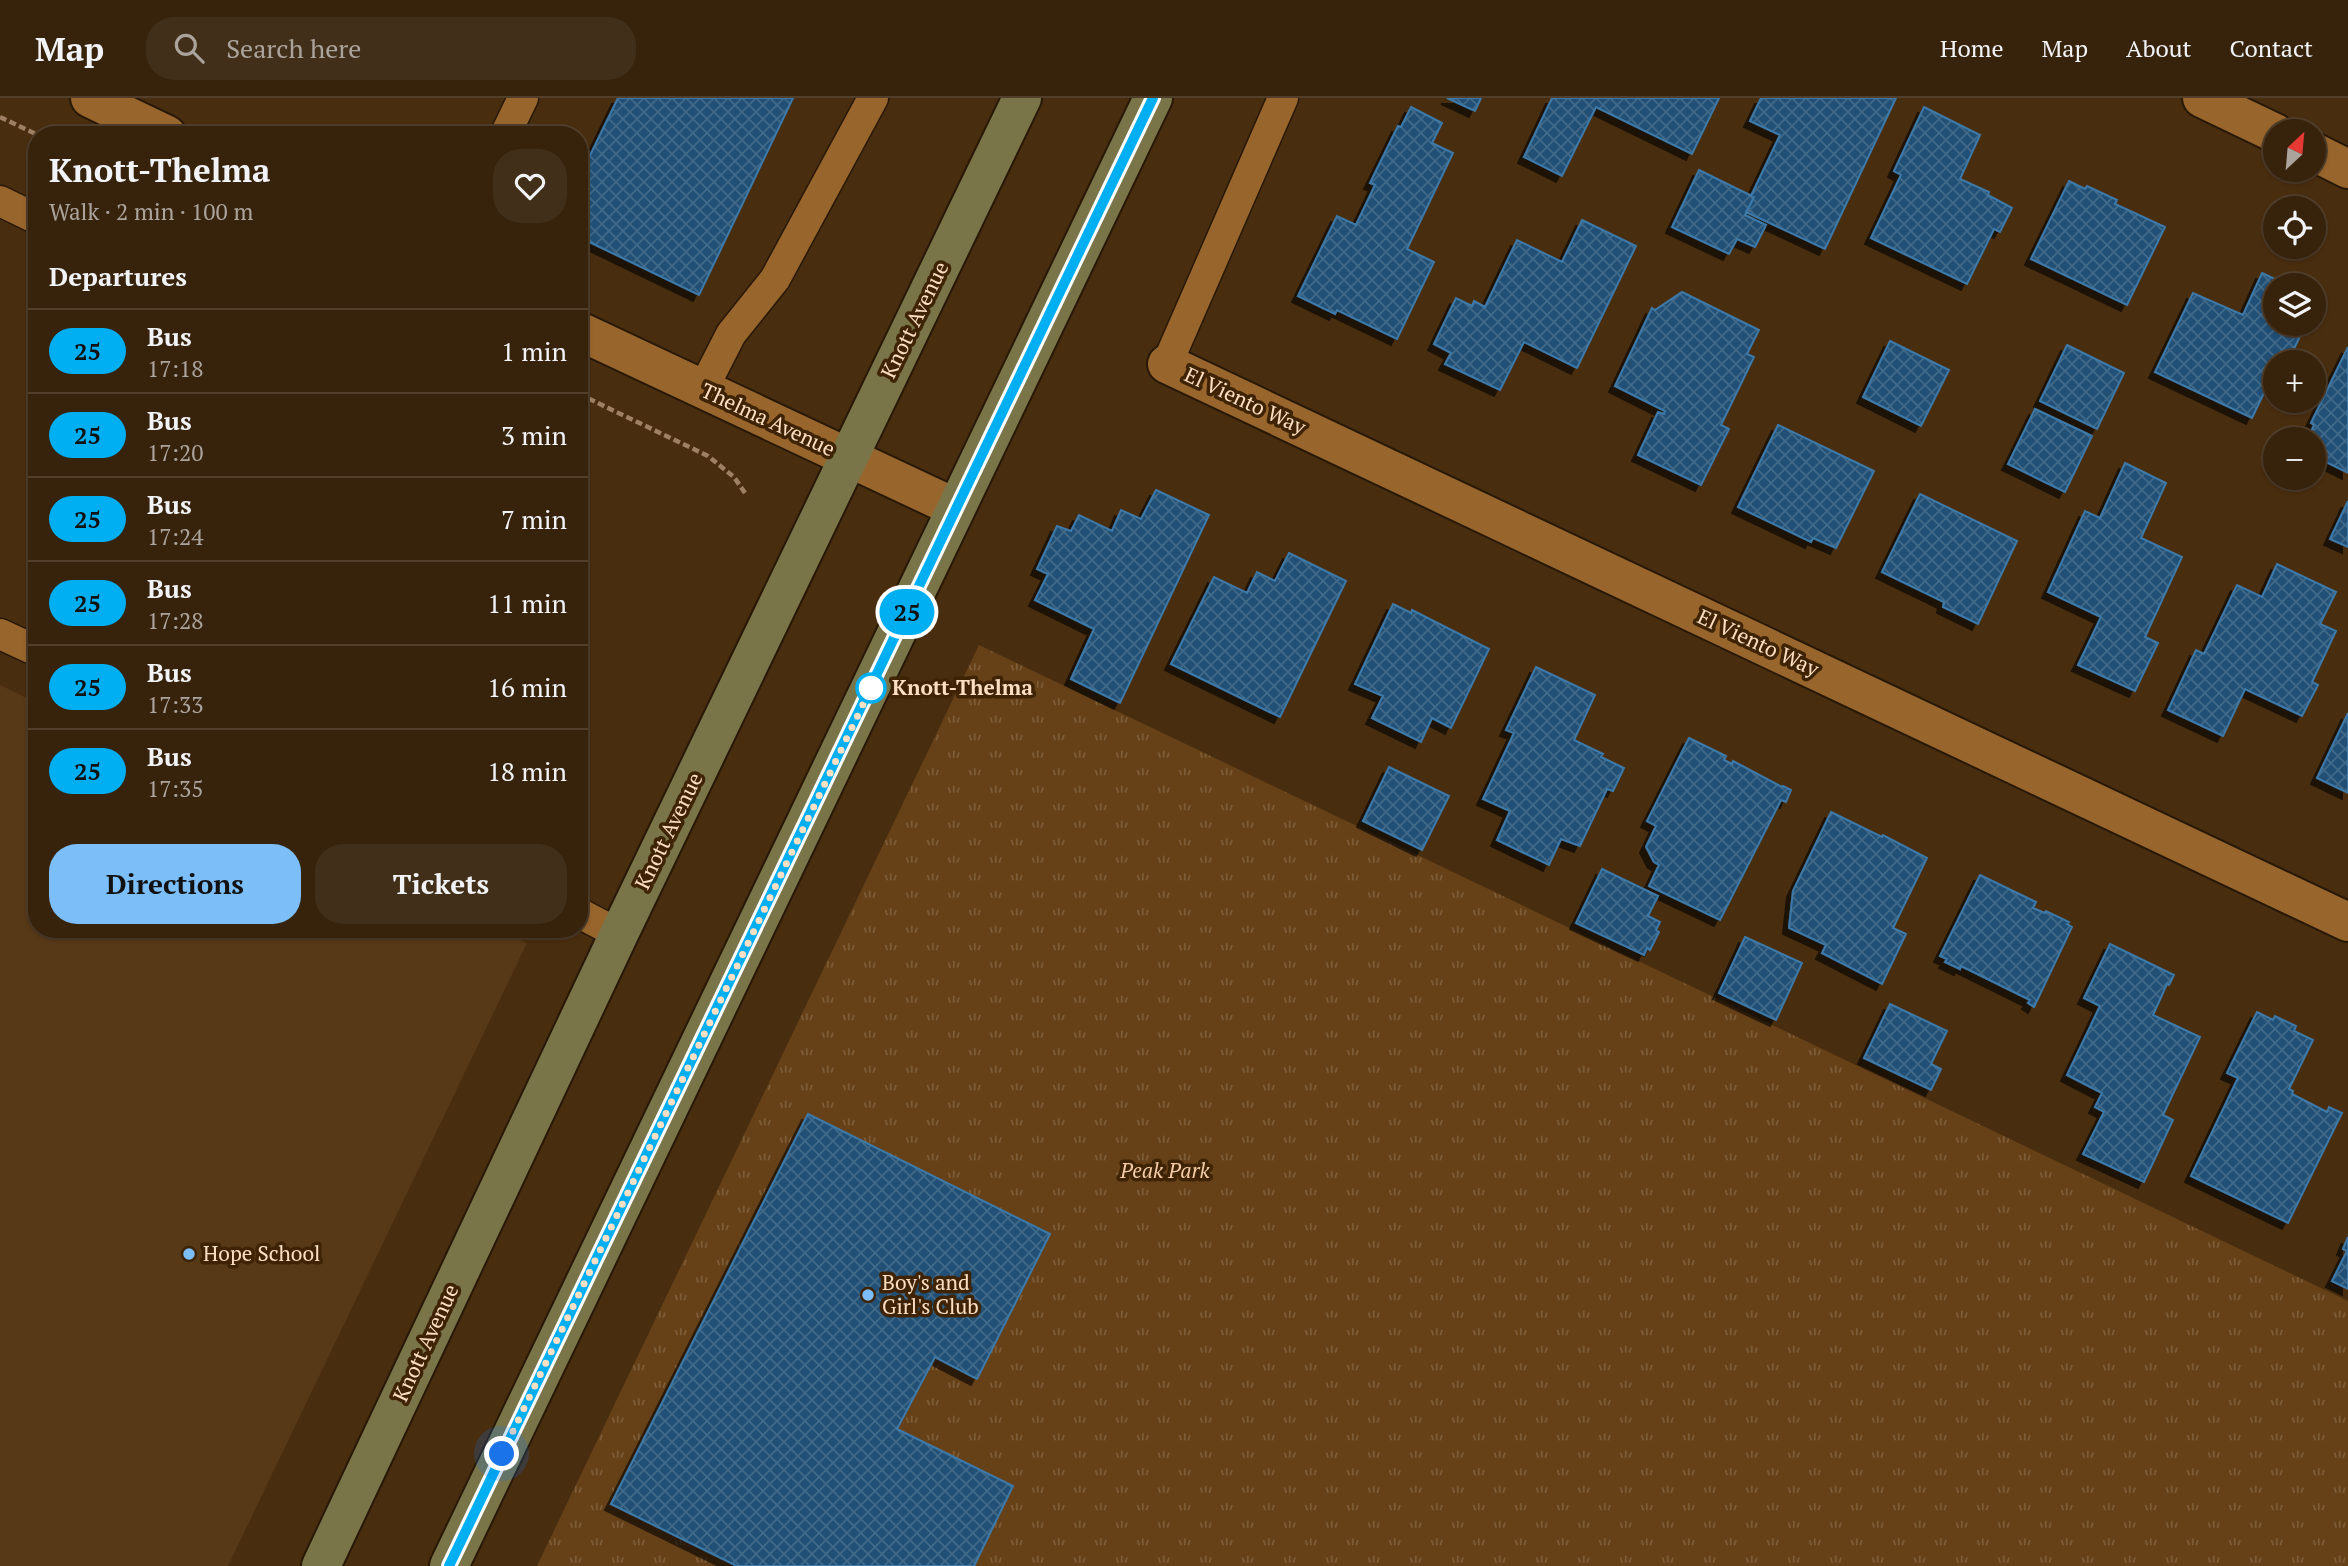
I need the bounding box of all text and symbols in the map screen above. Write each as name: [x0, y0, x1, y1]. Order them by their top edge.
search box: [146, 17, 636, 80]
text: Map: [35, 27, 104, 70]
icon: search: [170, 29, 208, 67]
text: Search here: [226, 31, 361, 65]
text: Home: [1940, 32, 2004, 64]
text: Map: [2042, 32, 2088, 64]
text: About: [2126, 32, 2192, 64]
text: Contact: [2230, 32, 2313, 64]
north arrow: [2263, 119, 2326, 182]
map controls: [2263, 119, 2326, 490]
text: Knott-Thelma: [49, 148, 270, 191]
button: heart: [493, 149, 567, 223]
text: Walk · 2 min · 100 m: [49, 196, 253, 227]
button: locate: [2263, 196, 2326, 259]
street label: Knott Avenue: [874, 257, 954, 383]
text: Departures: [49, 259, 187, 293]
button: layers: [2263, 273, 2326, 336]
text: Bus: [147, 319, 192, 353]
text: 1 min: [501, 334, 567, 368]
text: 25: [74, 335, 101, 367]
button: +: [2263, 350, 2326, 413]
text: 17:18: [147, 353, 204, 384]
street label: El Viento Way: [1180, 360, 1311, 441]
street label: Thelma Avenue: [697, 376, 840, 462]
text: Bus: [147, 403, 192, 437]
text: 3 min: [501, 418, 567, 452]
text: 25: [74, 419, 101, 451]
button: −: [2263, 427, 2326, 490]
text: 17:20: [147, 437, 204, 468]
text: Bus: [147, 487, 192, 521]
text: 7 min: [501, 502, 567, 536]
text: 25: [74, 503, 101, 535]
text: 17:24: [147, 521, 204, 552]
text: Bus: [147, 571, 192, 605]
text: 11 min: [487, 586, 567, 620]
text: 25: [74, 587, 101, 619]
line badge: 25: [876, 589, 939, 635]
text: 25: [893, 596, 921, 628]
street label: El Viento Way: [1693, 602, 1824, 683]
text: 17:28: [147, 605, 204, 636]
text: Bus: [147, 655, 192, 689]
text: 16 min: [487, 670, 567, 704]
text: 25: [74, 671, 101, 703]
marker: Knott-Thelma: [856, 673, 886, 703]
place label: Knott-Thelma: [892, 673, 1033, 701]
text: 17:33: [147, 689, 204, 720]
text: Bus: [147, 739, 192, 773]
text: 18 min: [487, 754, 567, 788]
text: 25: [74, 755, 101, 787]
street label: Knott Avenue: [628, 768, 708, 894]
text: 17:35: [147, 773, 204, 804]
button: Directions: [49, 844, 301, 924]
button: Tickets: [315, 844, 567, 924]
park label: Peak Park: [1119, 1156, 1211, 1184]
place label: Hope School: [203, 1239, 320, 1267]
marker: Hope School: [181, 1246, 197, 1262]
place label: Boy's and Girl's Club: [882, 1268, 979, 1320]
street label: Knott Avenue: [386, 1279, 465, 1406]
marker: Boy's and Girl's Club: [860, 1287, 876, 1303]
your location: [484, 1436, 519, 1471]

